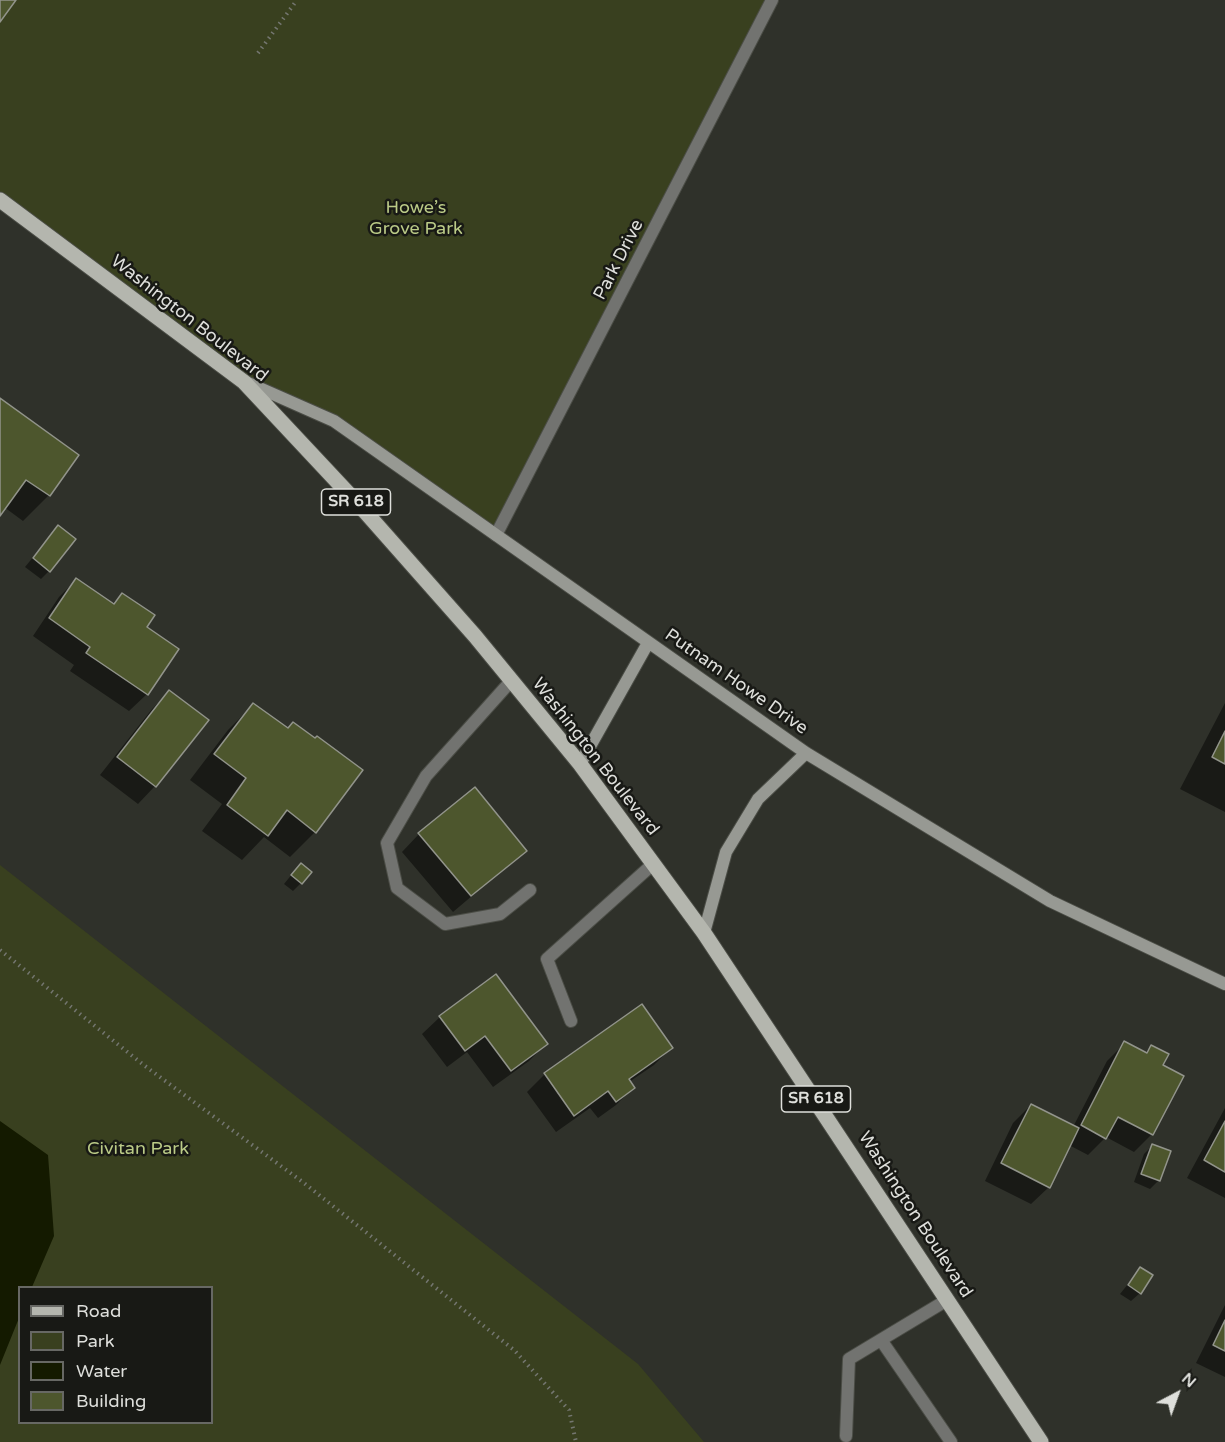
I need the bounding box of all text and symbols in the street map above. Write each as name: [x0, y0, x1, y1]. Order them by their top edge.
park label: Howe’s Grove Park: [369, 197, 463, 240]
street label: Park Drive: [590, 216, 648, 304]
street label: Washington Boulevard: [106, 251, 272, 387]
road number: SR 618: [322, 489, 391, 515]
street label: Putnam Howe Drive: [660, 625, 812, 739]
street label: Washington Boulevard: [527, 674, 663, 840]
road number: SR 618: [782, 1086, 850, 1112]
street label: Washington Boulevard: [853, 1128, 977, 1302]
park label: Civitan Park: [87, 1138, 189, 1160]
legend: [18, 1286, 213, 1424]
text: Road: [76, 1300, 121, 1322]
text: Park: [76, 1330, 114, 1352]
text: Water: [76, 1360, 127, 1382]
north arrow: [1147, 1364, 1207, 1424]
text: N: [1177, 1369, 1200, 1392]
text: Building: [76, 1390, 146, 1412]

